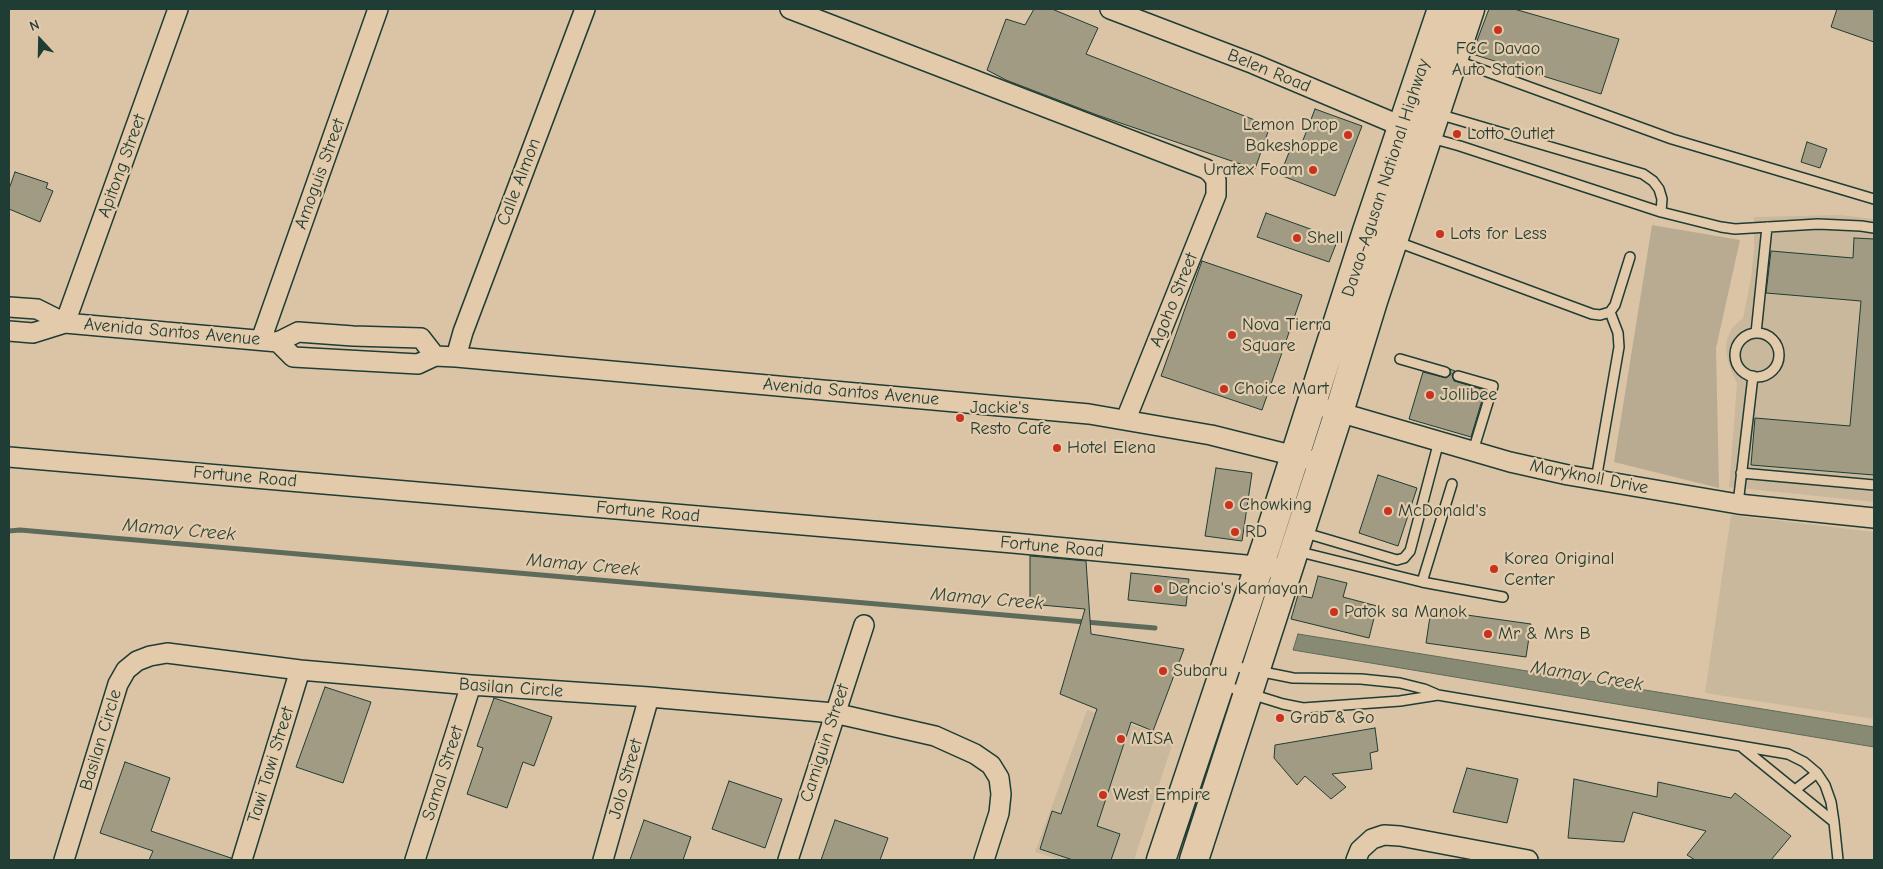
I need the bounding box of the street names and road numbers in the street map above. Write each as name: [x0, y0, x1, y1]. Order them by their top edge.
street label: Belen Road: [1224, 45, 1314, 97]
street label: Davao-Agusan National Highway: [1337, 56, 1435, 300]
street label: Apitong Street: [93, 111, 151, 221]
street label: Amoguis Street: [290, 116, 350, 232]
street label: Calle Almon: [492, 135, 546, 229]
street label: Agoho Street: [1145, 250, 1203, 350]
street label: Avenida Santos Avenue: [83, 314, 261, 350]
street label: Avenida Santos Avenue: [762, 374, 940, 410]
street label: Maryknoll Drive: [1528, 455, 1650, 499]
street label: Fortune Road: [192, 462, 298, 492]
street label: Fortune Road: [595, 497, 701, 527]
street label: Fortune Road: [999, 532, 1105, 562]
street label: Basilan Circle: [458, 674, 564, 702]
street label: Camiguin Street: [796, 681, 854, 805]
street label: Basilan Circle: [75, 687, 127, 793]
street label: Tawi Tawi Street: [243, 704, 299, 826]
street label: Samal Street: [418, 723, 468, 823]
street label: Jolo Street: [604, 736, 648, 822]

